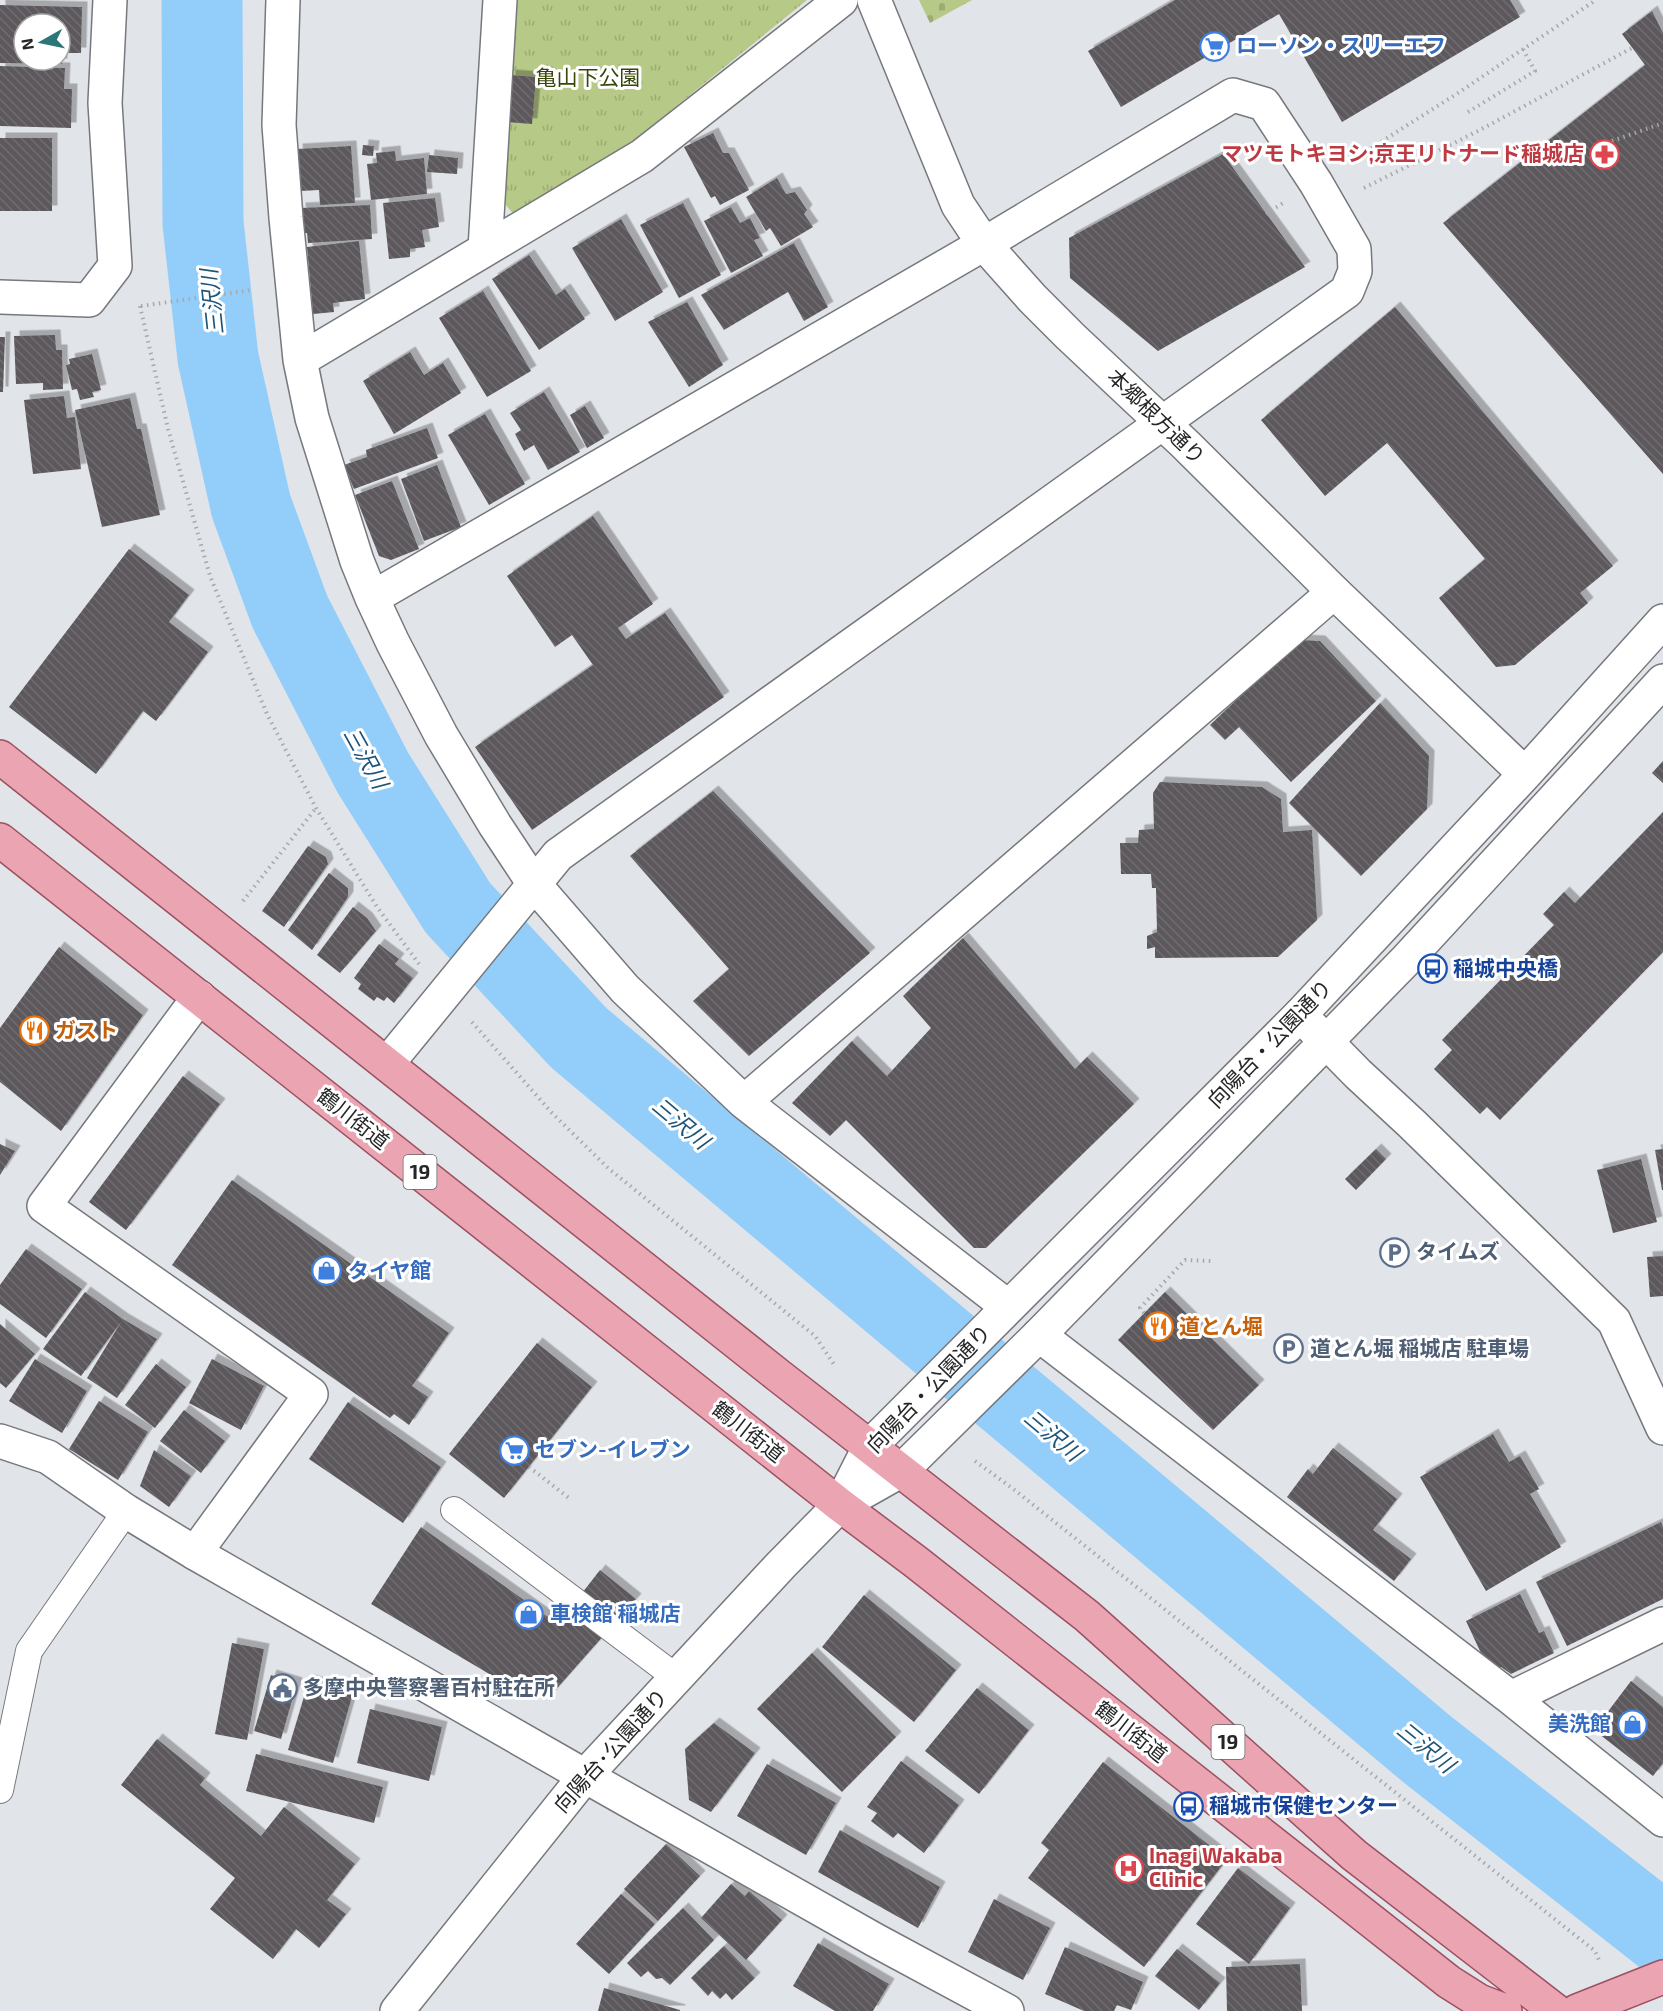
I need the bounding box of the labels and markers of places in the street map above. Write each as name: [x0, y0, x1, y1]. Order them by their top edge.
supermarket icon: ローソン・スリーエフ: [1199, 30, 1231, 62]
place label: ローソン・スリーエフ: [1236, 32, 1446, 57]
pharmacy icon: マツモトキヨシ;京王リトナード稲城店: [1589, 138, 1621, 170]
place label: マツモトキヨシ;京王リトナード稲城店: [1222, 140, 1584, 165]
bus stop icon: 稲城中央橋: [1416, 953, 1448, 985]
place label: 稲城中央橋: [1453, 955, 1558, 980]
restaurant icon: ガスト: [18, 1015, 50, 1047]
place label: ガスト: [55, 1017, 118, 1042]
parking icon: タイムズ: [1379, 1236, 1411, 1268]
place label: タイムズ: [1416, 1238, 1500, 1263]
shop icon: タイヤ館: [311, 1255, 343, 1287]
place label: タイヤ館: [348, 1257, 431, 1282]
restaurant icon: 道とん堀: [1142, 1311, 1174, 1343]
place label: 道とん堀: [1179, 1313, 1263, 1338]
parking icon: 道とん堀 稲城店 駐車場: [1273, 1333, 1305, 1365]
place label: 道とん堀 稲城店 駐車場: [1310, 1335, 1529, 1360]
supermarket icon: セブン-イレブン: [498, 1434, 530, 1466]
place label: セブン-イレブン: [535, 1436, 691, 1461]
shop icon: 車検館 稲城店: [513, 1598, 545, 1630]
place label: 車検館 稲城店: [550, 1600, 681, 1625]
public building icon: 多摩中央警察署百村駐在所: [266, 1672, 298, 1704]
place label: 多摩中央警察署百村駐在所: [303, 1674, 555, 1699]
shop icon: 美洗館: [1616, 1708, 1648, 1740]
place label: 美洗館: [1548, 1710, 1611, 1735]
bus stop icon: 稲城市保健センター: [1172, 1790, 1204, 1822]
place label: 稲城市保健センター: [1209, 1792, 1398, 1817]
place label: Inagi Wakaba Clinic: [1149, 1842, 1282, 1891]
hospital icon: Inagi Wakaba Clinic: [1112, 1852, 1144, 1884]

